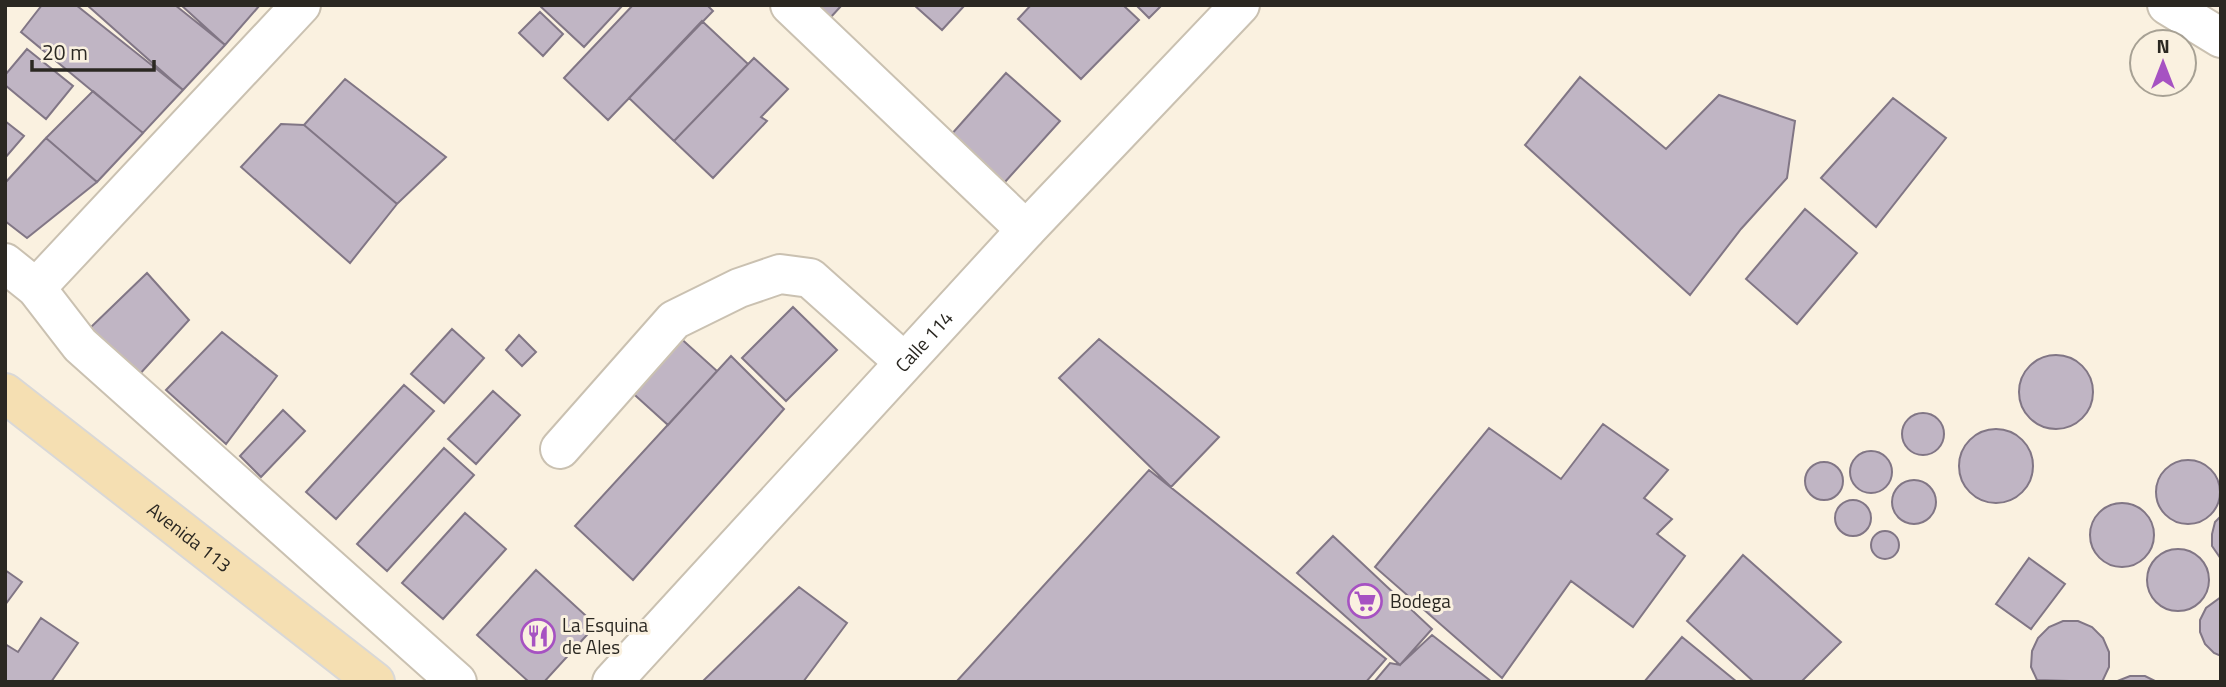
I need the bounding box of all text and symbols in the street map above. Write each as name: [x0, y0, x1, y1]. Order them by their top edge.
scale bar: [32, 28, 154, 72]
north arrow: [2128, 28, 2198, 98]
text: N: [2156, 31, 2170, 60]
text: 20 m: [42, 36, 88, 68]
street label: Calle 114: [888, 304, 959, 378]
street label: Avenida 113: [142, 495, 238, 579]
supermarket icon: Bodega: [1346, 582, 1384, 620]
place label: Bodega: [1390, 586, 1451, 615]
place label: La Esquina de Ales: [562, 610, 649, 661]
restaurant icon: La Esquina de Ales: [519, 617, 557, 655]

